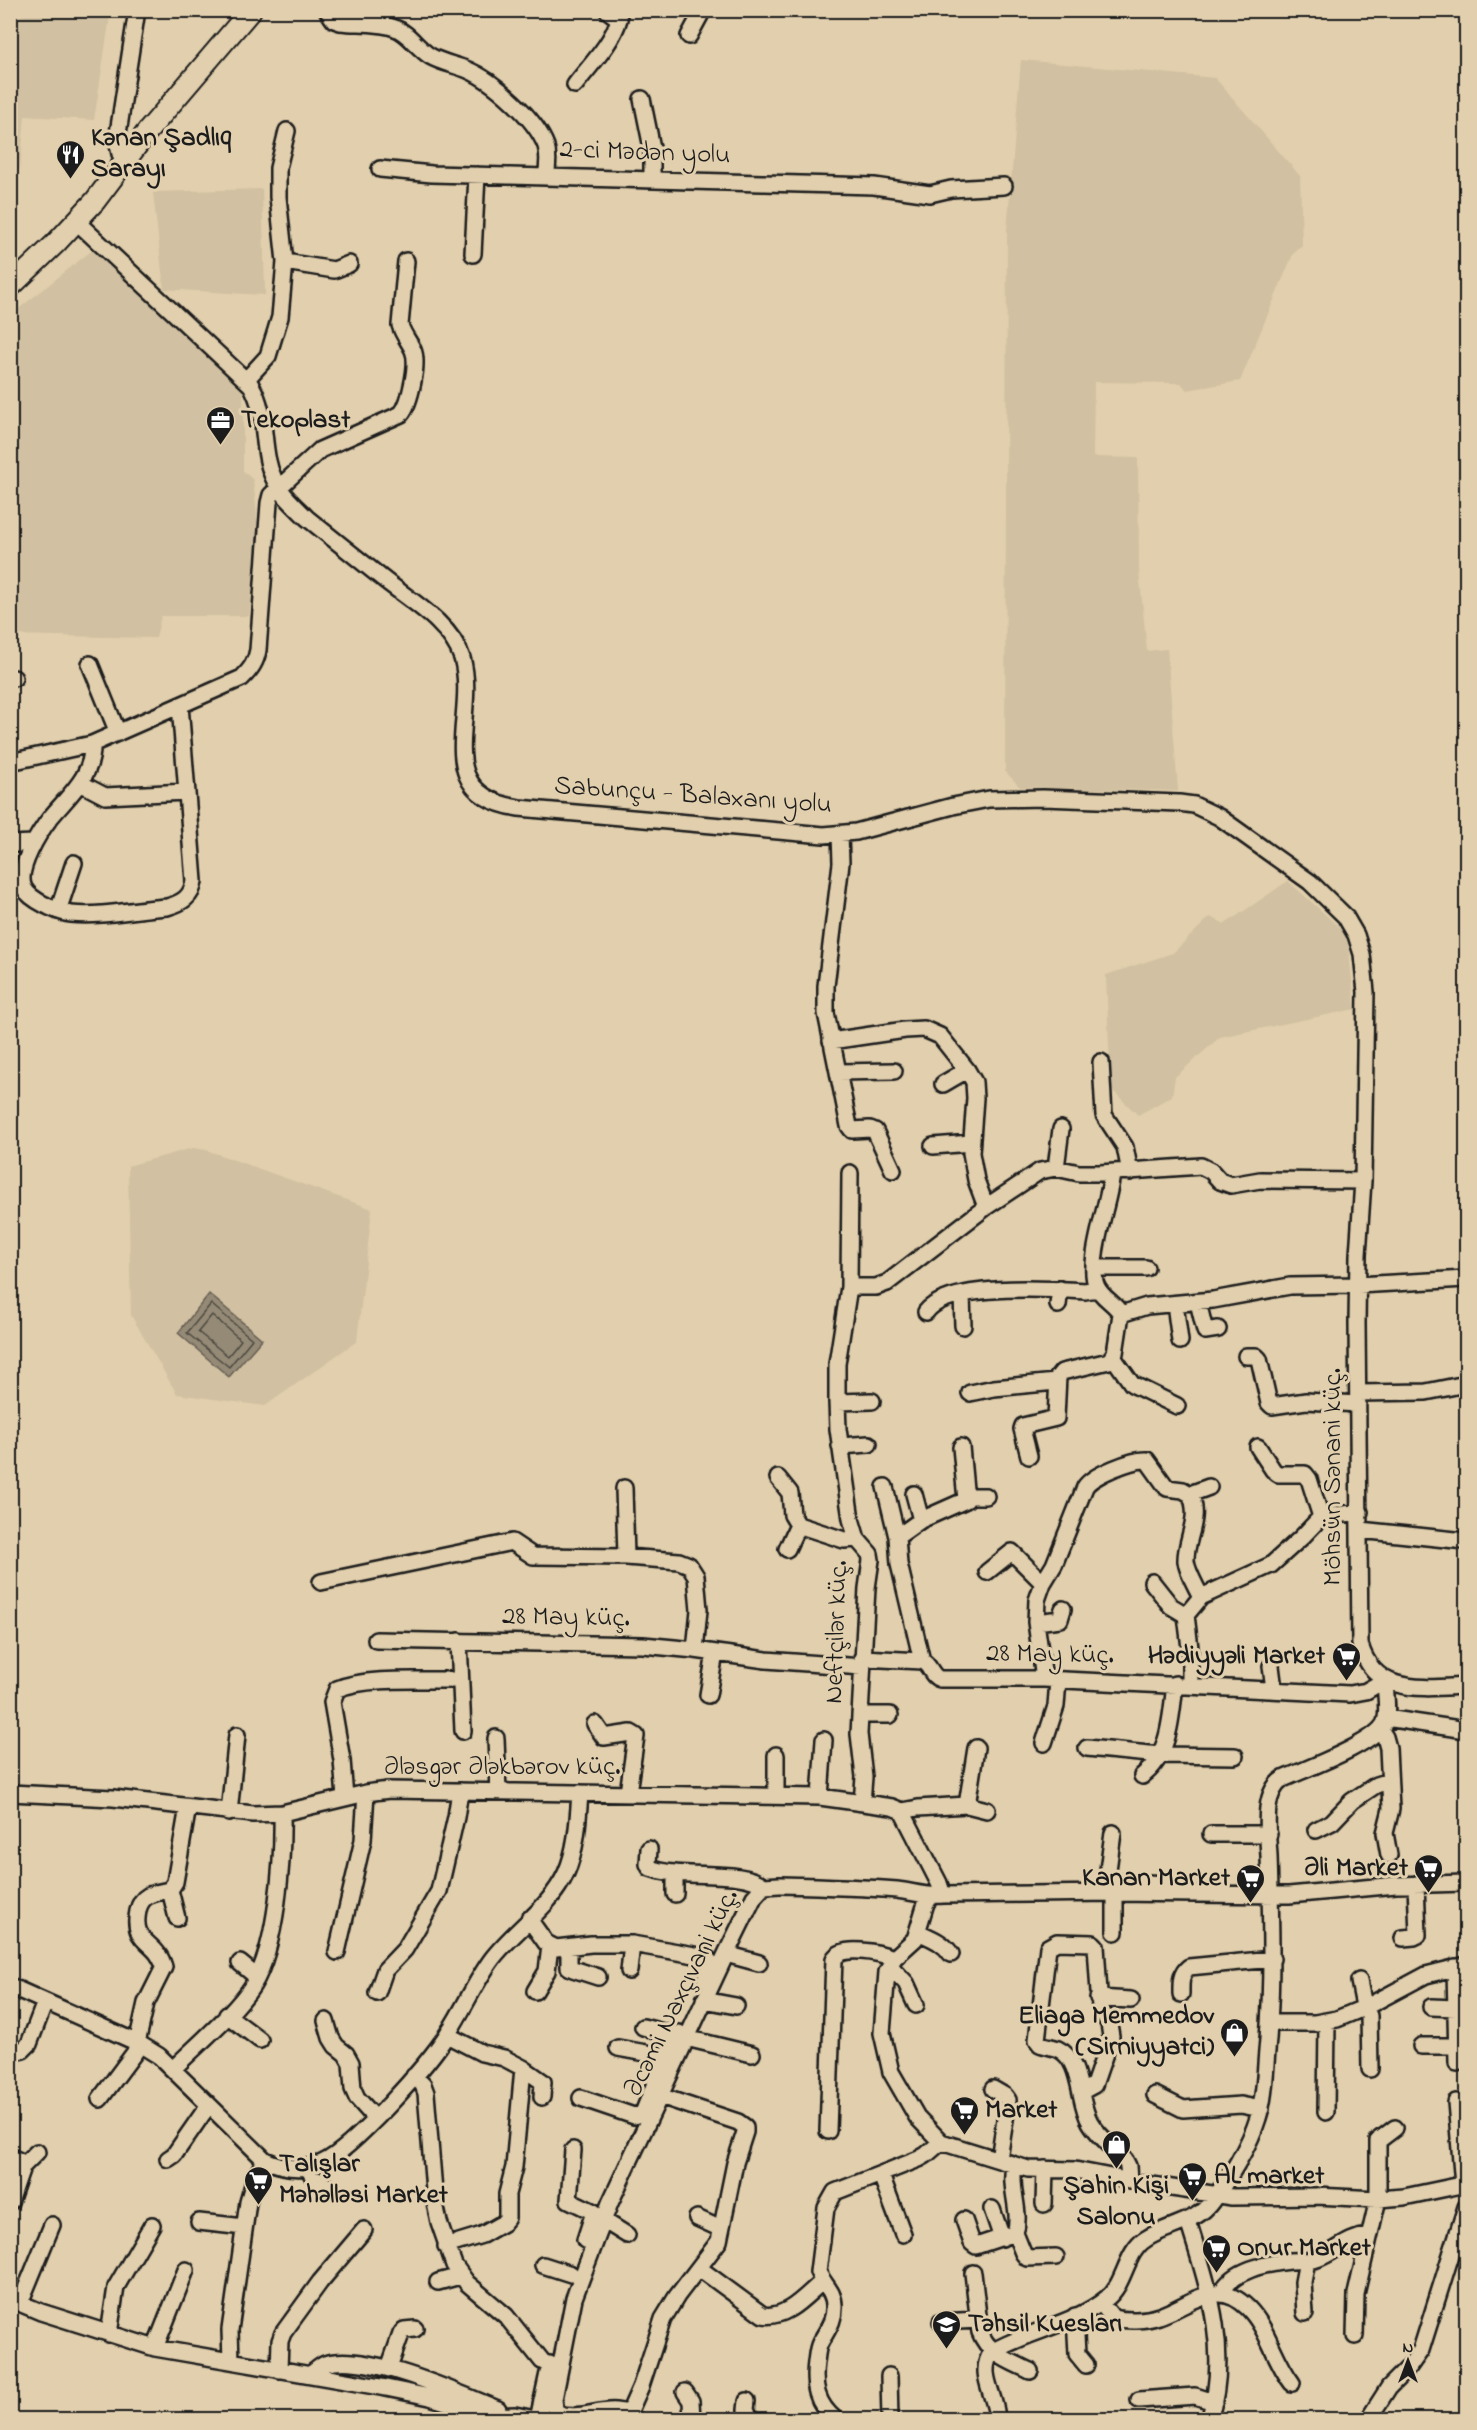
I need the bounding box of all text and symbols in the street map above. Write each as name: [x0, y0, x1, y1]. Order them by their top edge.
place label: Kənan Şadlıq Sarayı: [91, 119, 232, 189]
street label: 2-ci Mədən yolu: [559, 131, 731, 175]
restaurant icon: Kənan Şadlıq Sarayı: [54, 138, 86, 180]
place label: Tekoplast: [241, 401, 351, 440]
office icon: Tekoplast: [204, 404, 236, 446]
street label: Sabunçu - Balaxanı yolu: [553, 767, 833, 825]
street label: Möhsün Sənani küç.: [1314, 1368, 1353, 1586]
street label: Neftçilər küç.: [815, 1560, 859, 1704]
street label: 28 May küç.: [502, 1597, 630, 1639]
street label: 28 May küç.: [986, 1634, 1114, 1676]
place label: Hədiyyəli Market: [1148, 1637, 1326, 1676]
supermarket icon: Hədiyyəli Market: [1330, 1640, 1362, 1682]
street label: Ələsgər Ələkbərov küç.: [383, 1748, 621, 1787]
place label: Əli Market: [1304, 1849, 1409, 1888]
supermarket icon: Əli Market: [1413, 1852, 1445, 1894]
place label: Kanan Market: [1082, 1859, 1231, 1898]
supermarket icon: Kanan Market: [1235, 1862, 1267, 1904]
street label: Əcəmi Naxçıvani küç.: [615, 1882, 749, 2104]
place label: Eliaga Memmedov (Sirniyyatci): [1018, 1997, 1215, 2067]
shop icon: Eliaga Memmedov (Sirniyyatci): [1219, 2016, 1251, 2058]
place label: Market: [985, 2091, 1058, 2130]
supermarket icon: Market: [948, 2094, 980, 2136]
shop icon: Şahin Kişi Salonu: [1100, 2128, 1132, 2170]
place label: Talışlar Məhəlləsi Market: [279, 2145, 449, 2215]
place label: AL market: [1214, 2157, 1325, 2196]
supermarket icon: AL market: [1177, 2160, 1209, 2202]
supermarket icon: Talışlar Məhəlləsi Market: [242, 2164, 274, 2206]
place label: Şahin Kişi Salonu: [1063, 2167, 1169, 2237]
place label: Onur Market: [1237, 2229, 1372, 2268]
supermarket icon: Onur Market: [1200, 2232, 1232, 2274]
place label: Təhsil Kuesları: [968, 2305, 1123, 2344]
school or university icon: Təhsil Kuesları: [931, 2308, 963, 2350]
north arrow: [1378, 2331, 1438, 2391]
text: N: [1403, 2336, 1414, 2360]

